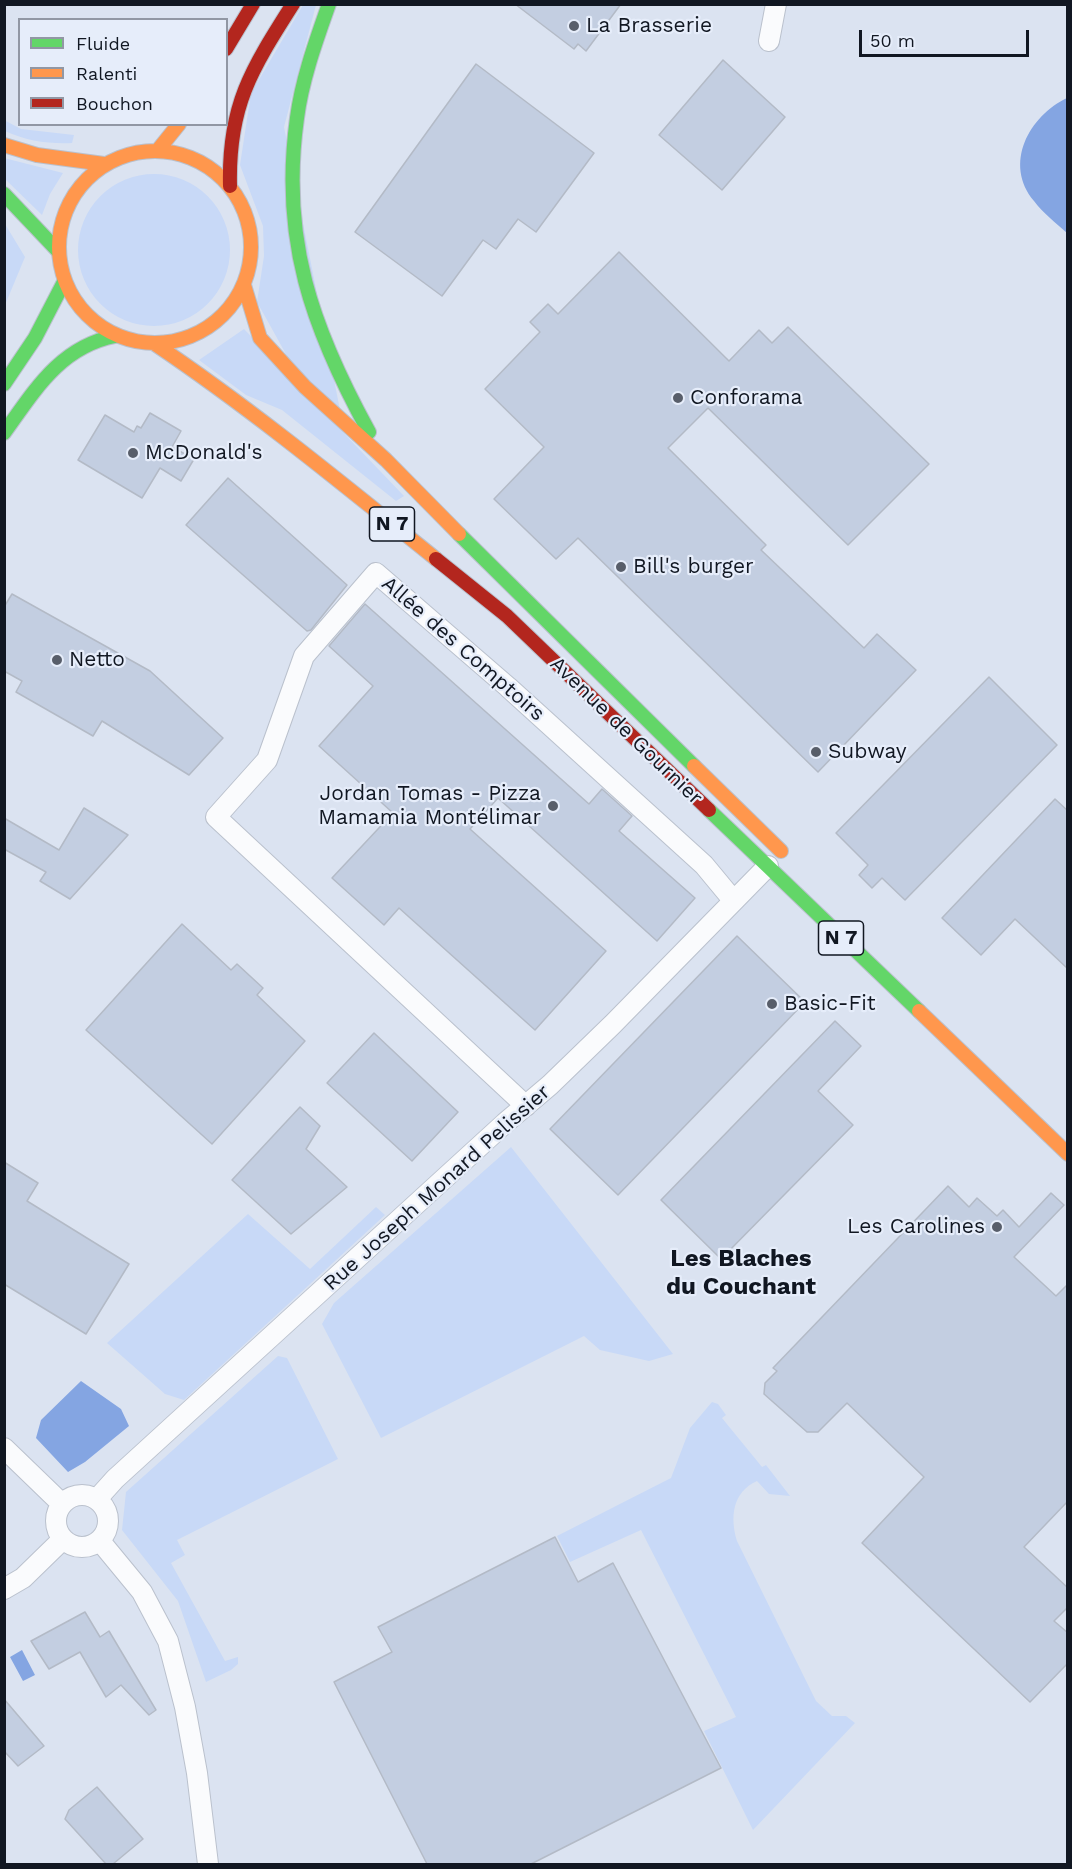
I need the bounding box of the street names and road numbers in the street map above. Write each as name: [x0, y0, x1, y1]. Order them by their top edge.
road number: N 7: [370, 507, 414, 541]
street label: Allée des Comptoirs: [376, 571, 550, 727]
street label: Avenue de Gournier: [544, 652, 708, 810]
road number: N 7: [818, 921, 864, 955]
street label: Rue Joseph Monard Pelissier: [319, 1080, 555, 1296]

